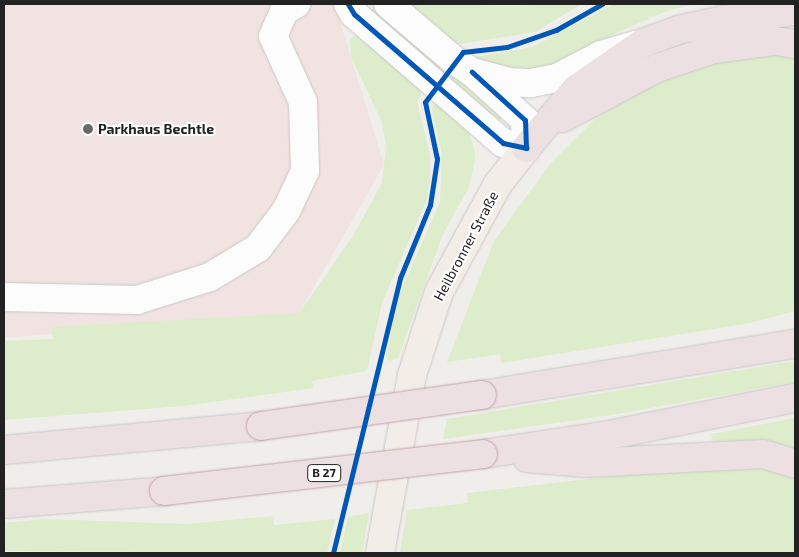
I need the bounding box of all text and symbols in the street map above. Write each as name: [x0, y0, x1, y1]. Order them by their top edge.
place label: Parkhaus Bechtle: [98, 121, 214, 137]
marker: Parkhaus Bechtle: [82, 123, 94, 135]
street label: Heilbronner Straße: [430, 188, 502, 304]
road number: B 27: [306, 463, 342, 482]

